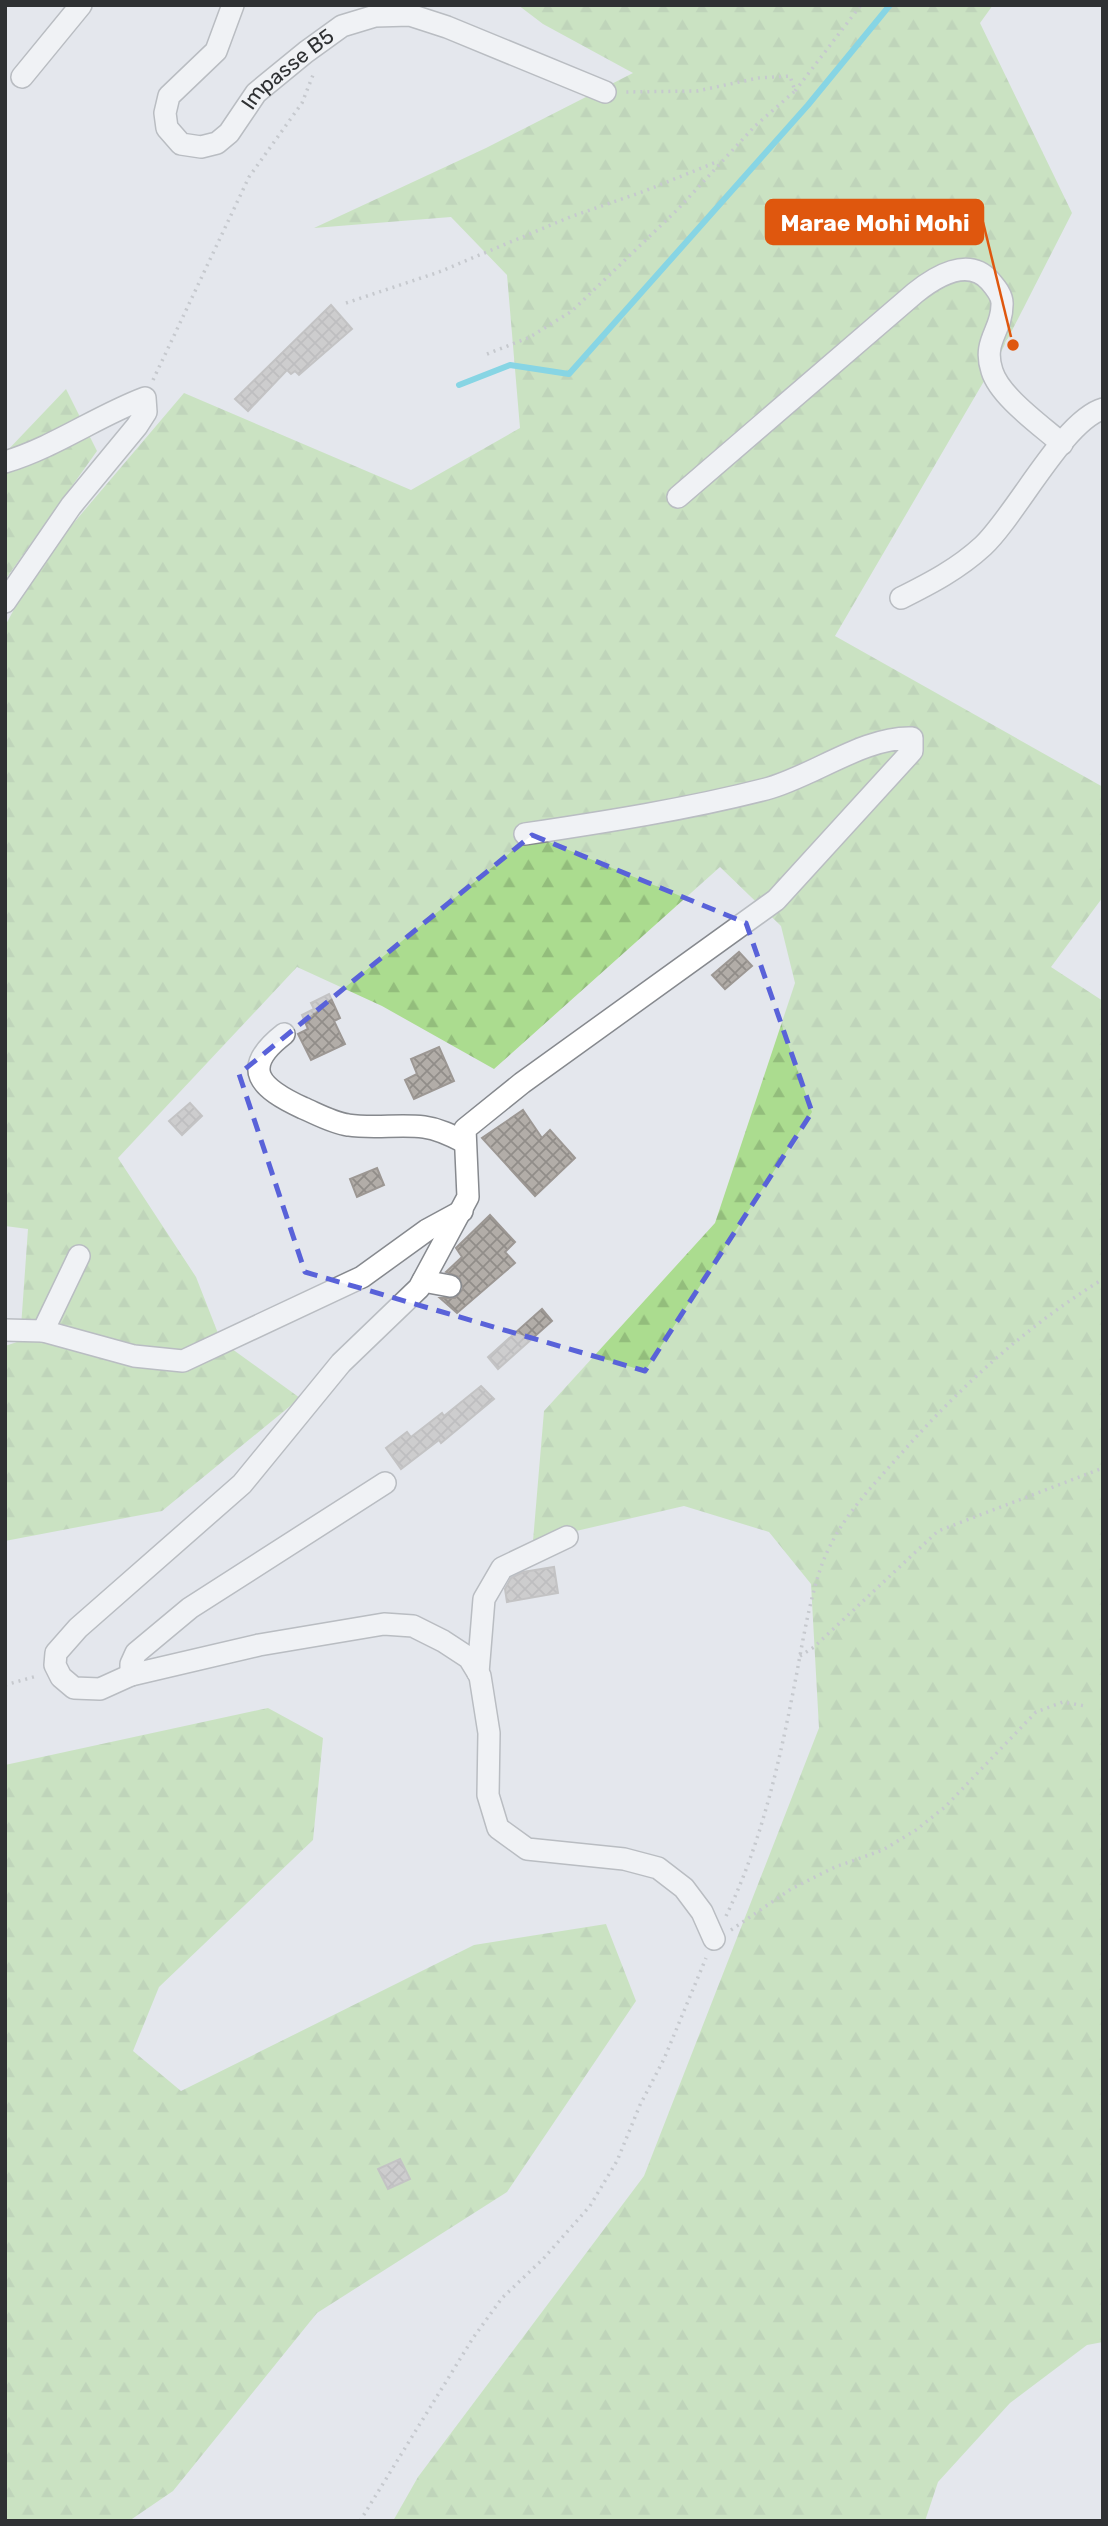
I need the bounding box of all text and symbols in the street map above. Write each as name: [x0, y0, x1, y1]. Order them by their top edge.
street label: Impasse B5: [236, 23, 339, 114]
callout: Marae Mohi Mohi: [766, 200, 983, 244]
text: Marae Mohi Mohi: [780, 209, 970, 237]

